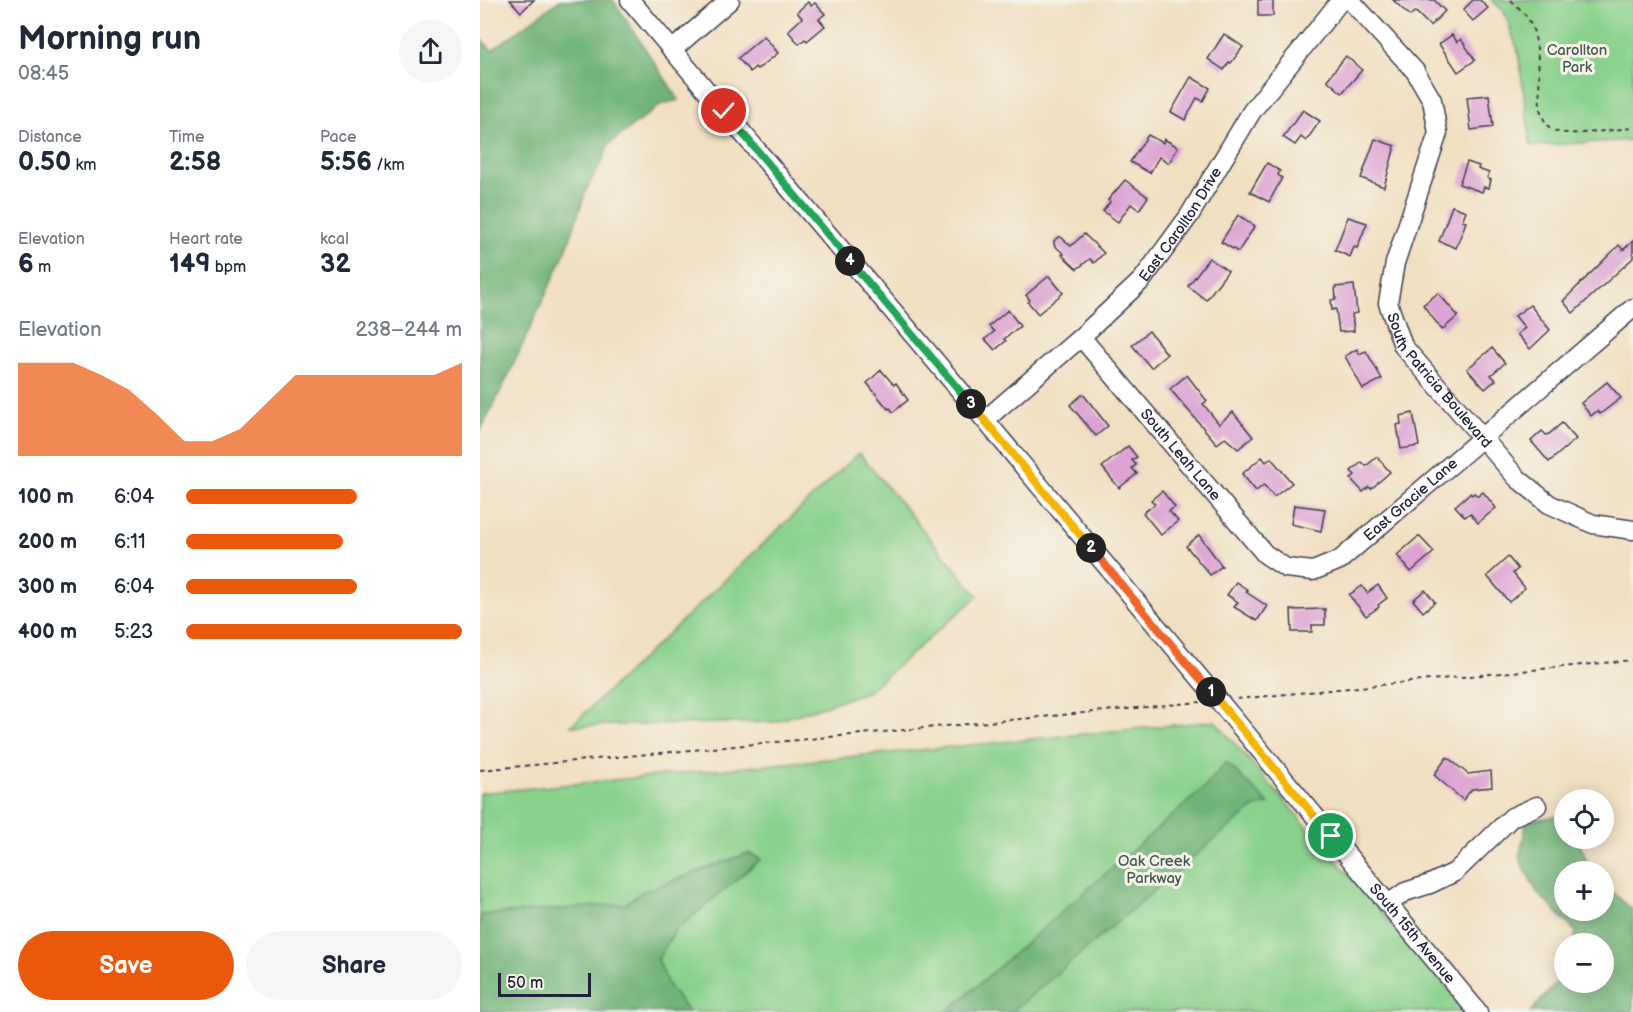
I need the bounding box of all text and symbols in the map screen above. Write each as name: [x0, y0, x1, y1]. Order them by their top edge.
text: Morning run: [18, 19, 201, 59]
button: share: [399, 20, 462, 83]
park label: Carollton Park: [1547, 41, 1607, 77]
text: 08:45: [18, 62, 69, 86]
pin: [698, 85, 749, 136]
icon: check: [707, 94, 740, 127]
text: Distance: [18, 128, 82, 147]
text: Time: [169, 128, 204, 147]
text: Pace: [320, 128, 356, 147]
text: 0.50: [18, 147, 71, 178]
text: 2:58: [169, 147, 221, 178]
text: 5:56: [320, 147, 372, 178]
text: km: [71, 156, 97, 175]
text: /km: [372, 156, 405, 175]
street label: East Carollton Drive: [1135, 164, 1226, 286]
text: Elevation: [18, 230, 85, 249]
text: Heart rate: [169, 230, 243, 249]
text: kcal: [320, 230, 349, 249]
pin: 4: [835, 246, 865, 276]
text: 6: [18, 249, 34, 280]
text: 149: [169, 249, 211, 280]
text: 32: [320, 249, 351, 280]
text: 4: [845, 251, 855, 270]
text: m: [34, 258, 51, 277]
text: bpm: [211, 258, 246, 277]
street label: South Patricia Boulevard: [1382, 310, 1496, 452]
text: Elevation: [18, 318, 101, 342]
text: 238–244 m: [356, 318, 462, 342]
pin: 3: [956, 389, 986, 419]
text: 3: [966, 394, 976, 413]
street label: South Leah Lane: [1136, 405, 1225, 505]
street label: East Gracie Lane: [1360, 454, 1462, 545]
text: 100 m: [18, 485, 74, 509]
text: 6:04: [114, 485, 154, 509]
text: 200 m: [18, 530, 77, 554]
text: 6:11: [114, 530, 146, 554]
pin: 2: [1076, 533, 1106, 563]
text: 2: [1086, 538, 1096, 557]
text: 300 m: [18, 575, 77, 599]
text: 6:04: [114, 575, 154, 599]
text: 400 m: [18, 620, 77, 644]
text: 5:23: [114, 620, 153, 644]
pin: 1: [1196, 677, 1226, 707]
text: 1: [1208, 682, 1214, 701]
map controls: [1554, 789, 1614, 993]
button: locate: [1554, 789, 1614, 849]
pin: [1305, 810, 1356, 861]
icon: arrive: [1314, 819, 1347, 852]
park label: Oak Creek Parkway: [1118, 852, 1191, 888]
button: +: [1554, 861, 1614, 921]
street label: South 15th Avenue: [1365, 880, 1459, 988]
button: Save: [18, 931, 234, 1000]
button: Share: [246, 931, 462, 1000]
button: −: [1554, 933, 1614, 993]
scale bar: [498, 970, 591, 998]
text: 50 m: [507, 974, 543, 993]

